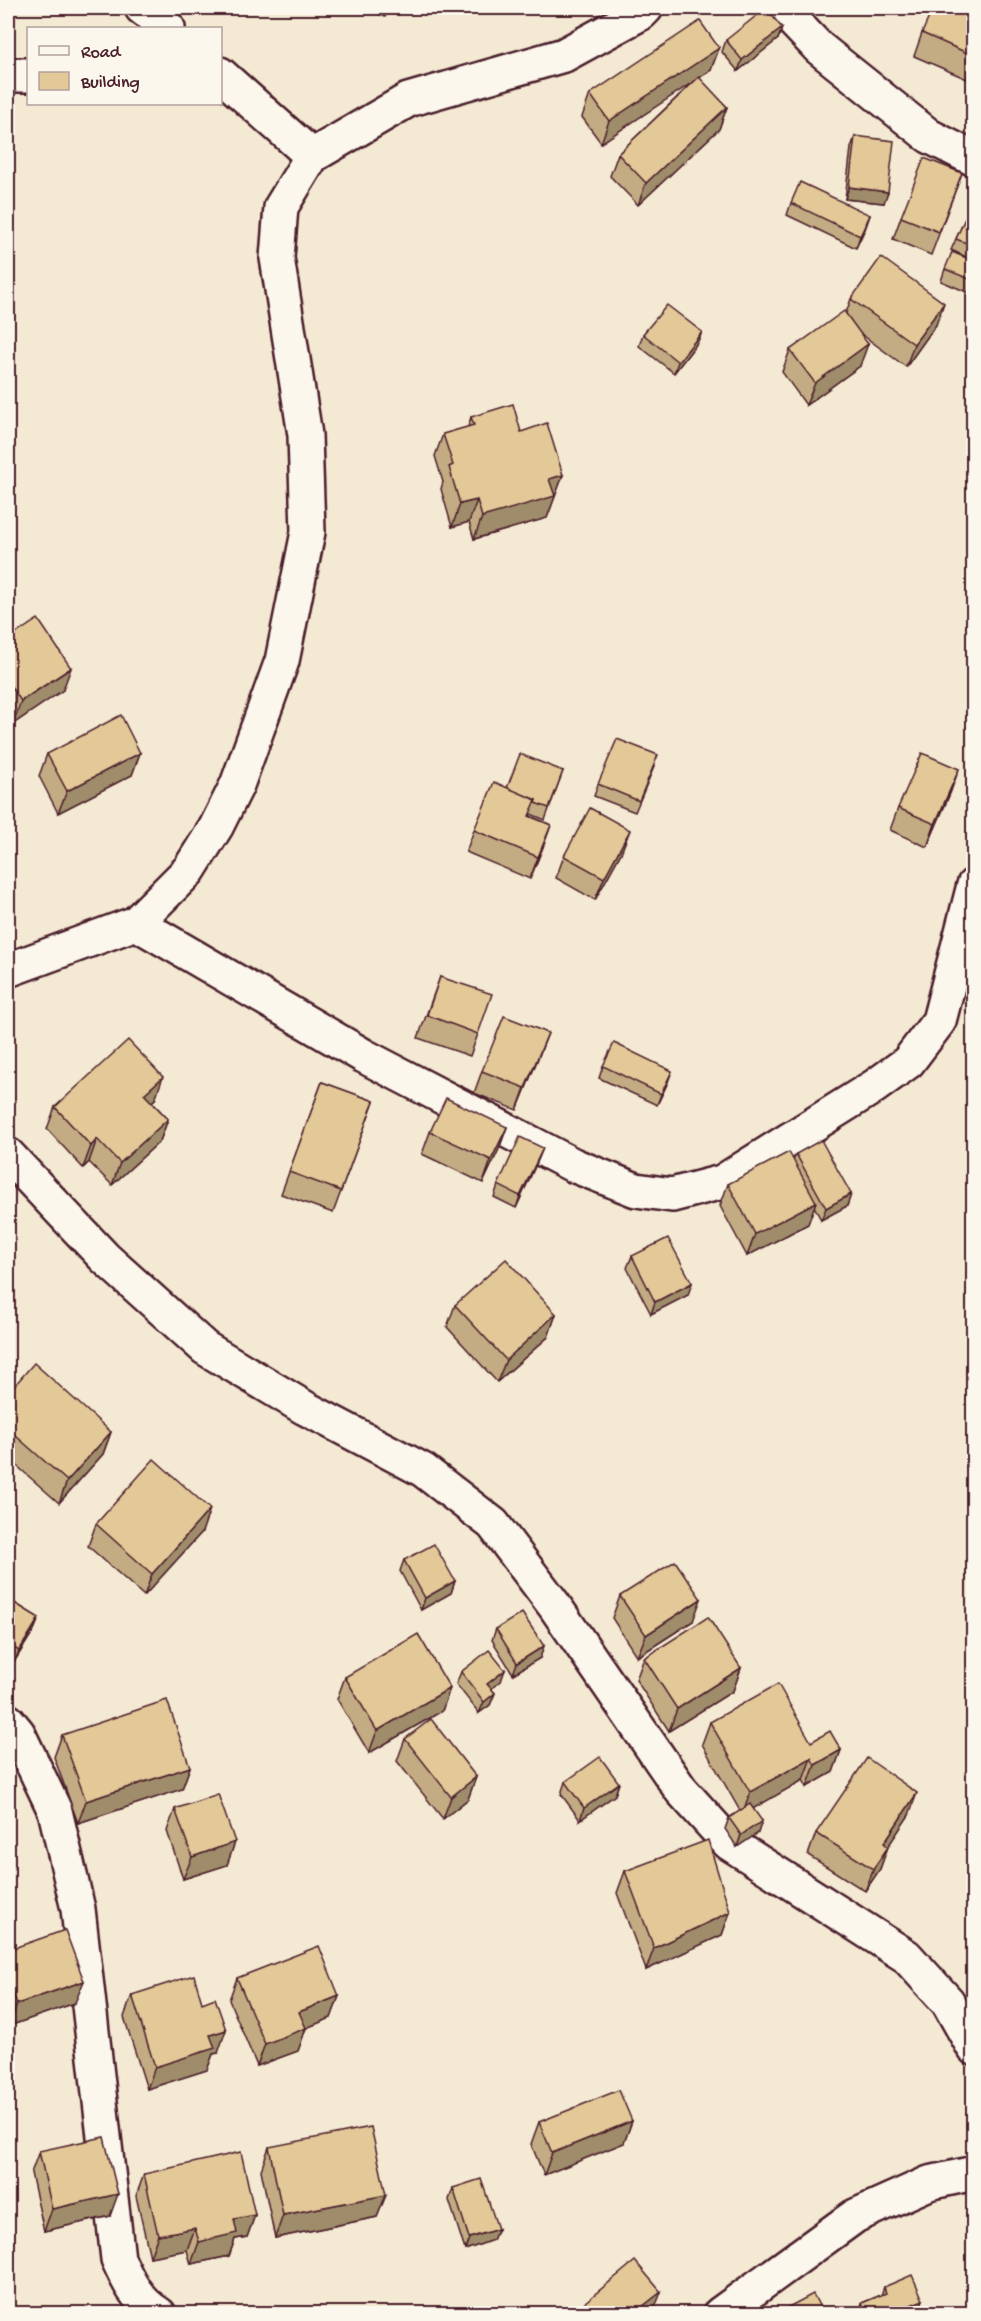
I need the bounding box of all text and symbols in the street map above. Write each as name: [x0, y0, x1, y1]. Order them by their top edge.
legend: [27, 27, 222, 105]
text: Road: [81, 43, 122, 64]
text: Building: [80, 73, 140, 94]

